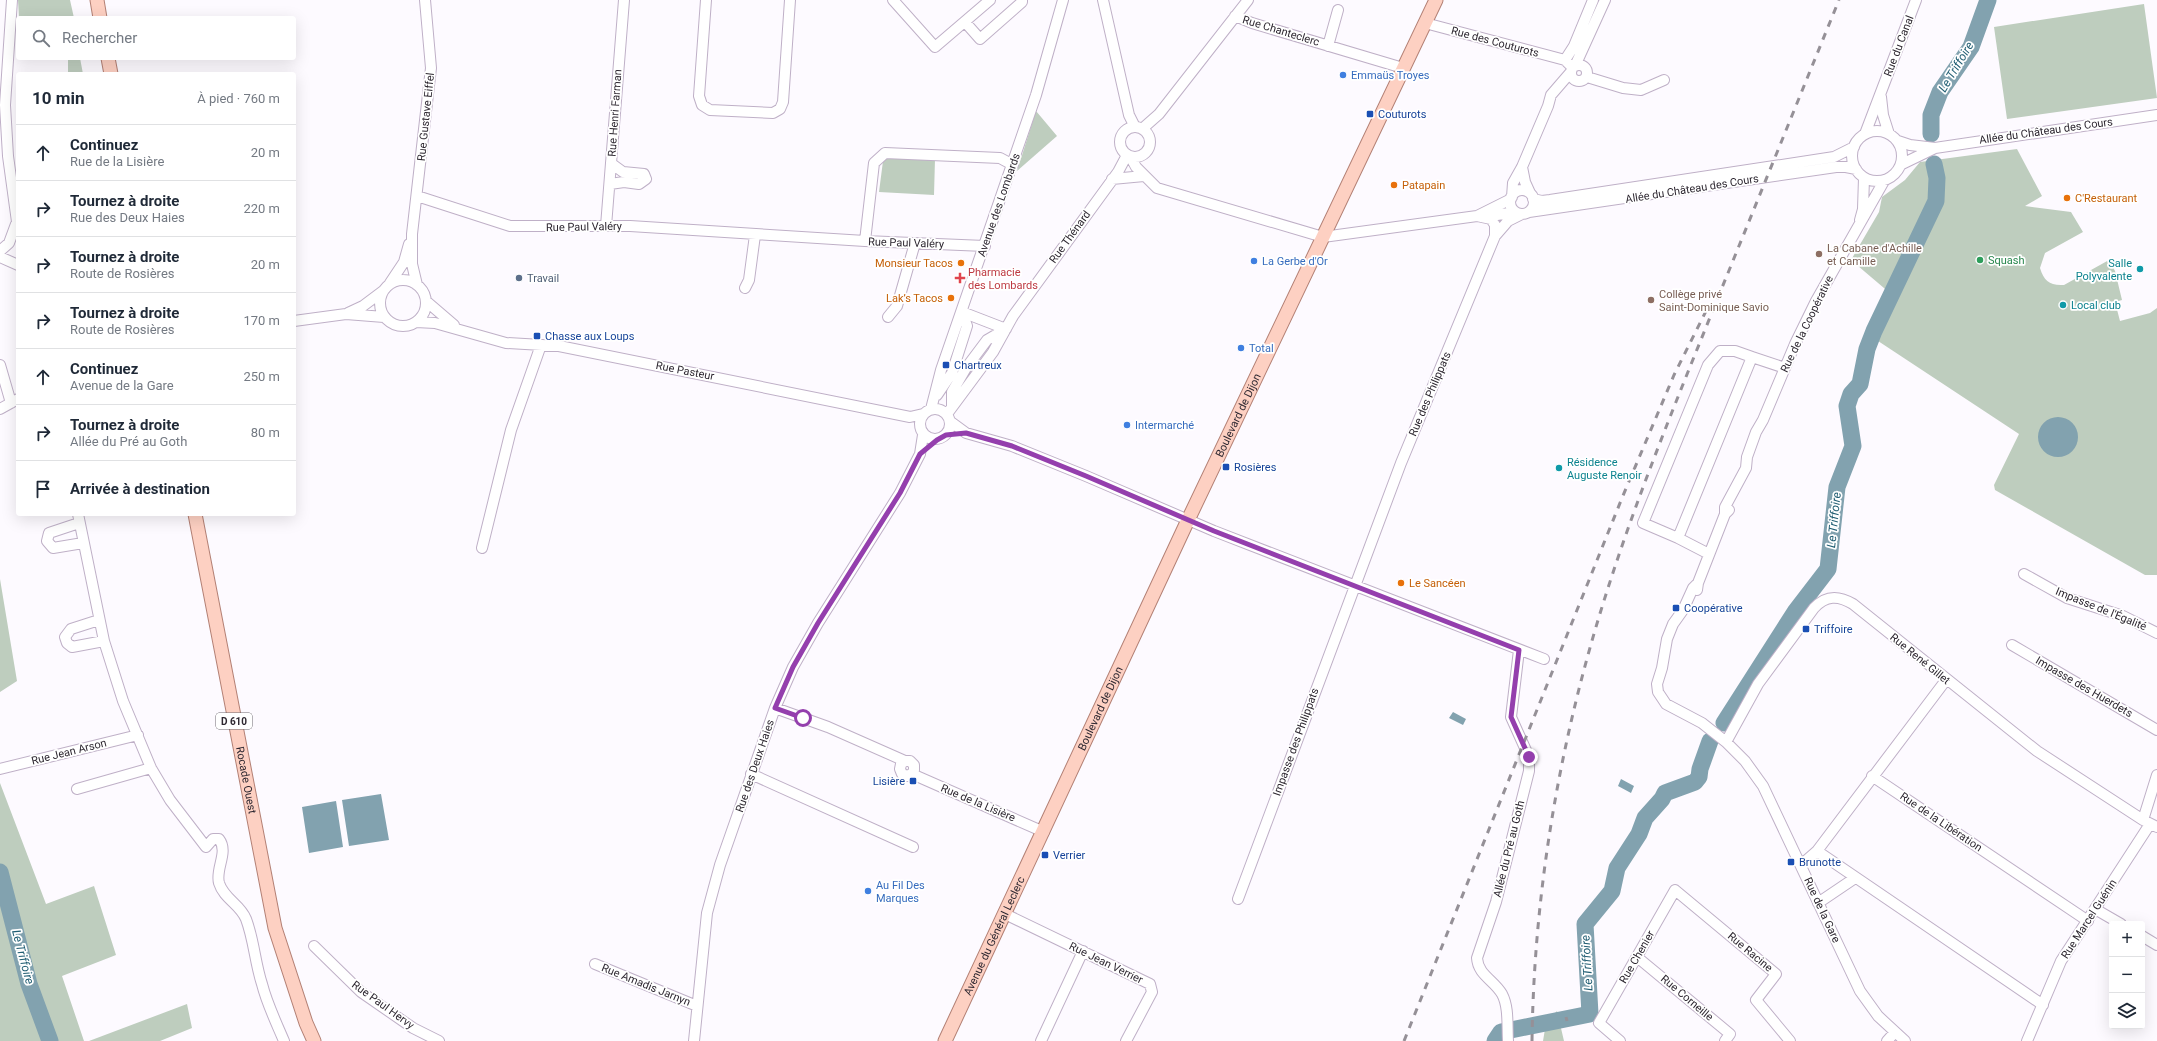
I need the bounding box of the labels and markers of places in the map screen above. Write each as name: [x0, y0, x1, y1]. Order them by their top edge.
place label: Emmaüs Troyes: [1351, 69, 1430, 82]
marker: Emmaüs Troyes: [1338, 70, 1348, 80]
place label: Couturots: [1378, 108, 1427, 121]
marker: Couturots: [1365, 109, 1375, 119]
place label: Patapain: [1402, 179, 1445, 192]
marker: Patapain: [1389, 180, 1399, 190]
place label: C'Restaurant: [2075, 192, 2138, 205]
marker: C'Restaurant: [2062, 193, 2072, 203]
place label: La Cabane d'Achille et Camille: [1827, 242, 1922, 268]
marker: La Cabane d'Achille et Camille: [1814, 249, 1824, 259]
place label: Squash: [1988, 254, 2025, 267]
place label: La Gerbe d'Or: [1262, 255, 1328, 268]
marker: Squash: [1975, 255, 1985, 265]
marker: La Gerbe d'Or: [1249, 256, 1259, 266]
place label: Monsieur Tacos: [875, 257, 953, 270]
place label: Salle Polyvalente: [2076, 257, 2132, 283]
marker: Monsieur Tacos: [956, 258, 966, 268]
marker: Salle Polyvalente: [2135, 264, 2145, 274]
place label: Pharmacie des Lombards: [968, 266, 1038, 292]
place label: Travail: [527, 272, 559, 285]
marker: Travail: [514, 273, 524, 283]
marker: Pharmacie des Lombards: [955, 273, 965, 283]
place label: Collège privé Saint-Dominique Savio: [1659, 288, 1769, 314]
place label: Lak’s Tacos: [886, 292, 943, 305]
marker: Lak’s Tacos: [946, 293, 956, 303]
marker: Collège privé Saint-Dominique Savio: [1646, 295, 1656, 305]
place label: Local club: [2071, 299, 2121, 312]
marker: Local club: [2058, 300, 2068, 310]
place label: Chasse aux Loups: [545, 330, 635, 343]
marker: Chasse aux Loups: [532, 331, 542, 341]
place label: Total: [1249, 342, 1274, 355]
marker: Total: [1236, 343, 1246, 353]
place label: Chartreux: [954, 359, 1002, 372]
marker: Chartreux: [941, 360, 951, 370]
place label: Intermarché: [1135, 419, 1194, 432]
marker: Intermarché: [1122, 420, 1132, 430]
place label: Résidence Auguste Renoir: [1567, 456, 1642, 482]
place label: Rosières: [1234, 461, 1277, 474]
marker: Rosières: [1221, 462, 1231, 472]
marker: Résidence Auguste Renoir: [1554, 463, 1564, 473]
place label: Le Sancéen: [1409, 577, 1466, 590]
marker: Le Sancéen: [1396, 578, 1406, 588]
place label: Coopérative: [1684, 602, 1743, 615]
marker: Coopérative: [1671, 603, 1681, 613]
place label: Triffoire: [1814, 623, 1853, 636]
marker: Triffoire: [1801, 624, 1811, 634]
place label: Lisière: [873, 775, 905, 788]
marker: Lisière: [908, 776, 918, 786]
place label: Verrier: [1053, 849, 1086, 862]
marker: Verrier: [1040, 850, 1050, 860]
place label: Brunotte: [1799, 856, 1841, 869]
marker: Brunotte: [1786, 857, 1796, 867]
place label: Au Fil Des Marques: [876, 879, 925, 905]
marker: Au Fil Des Marques: [863, 886, 873, 896]

